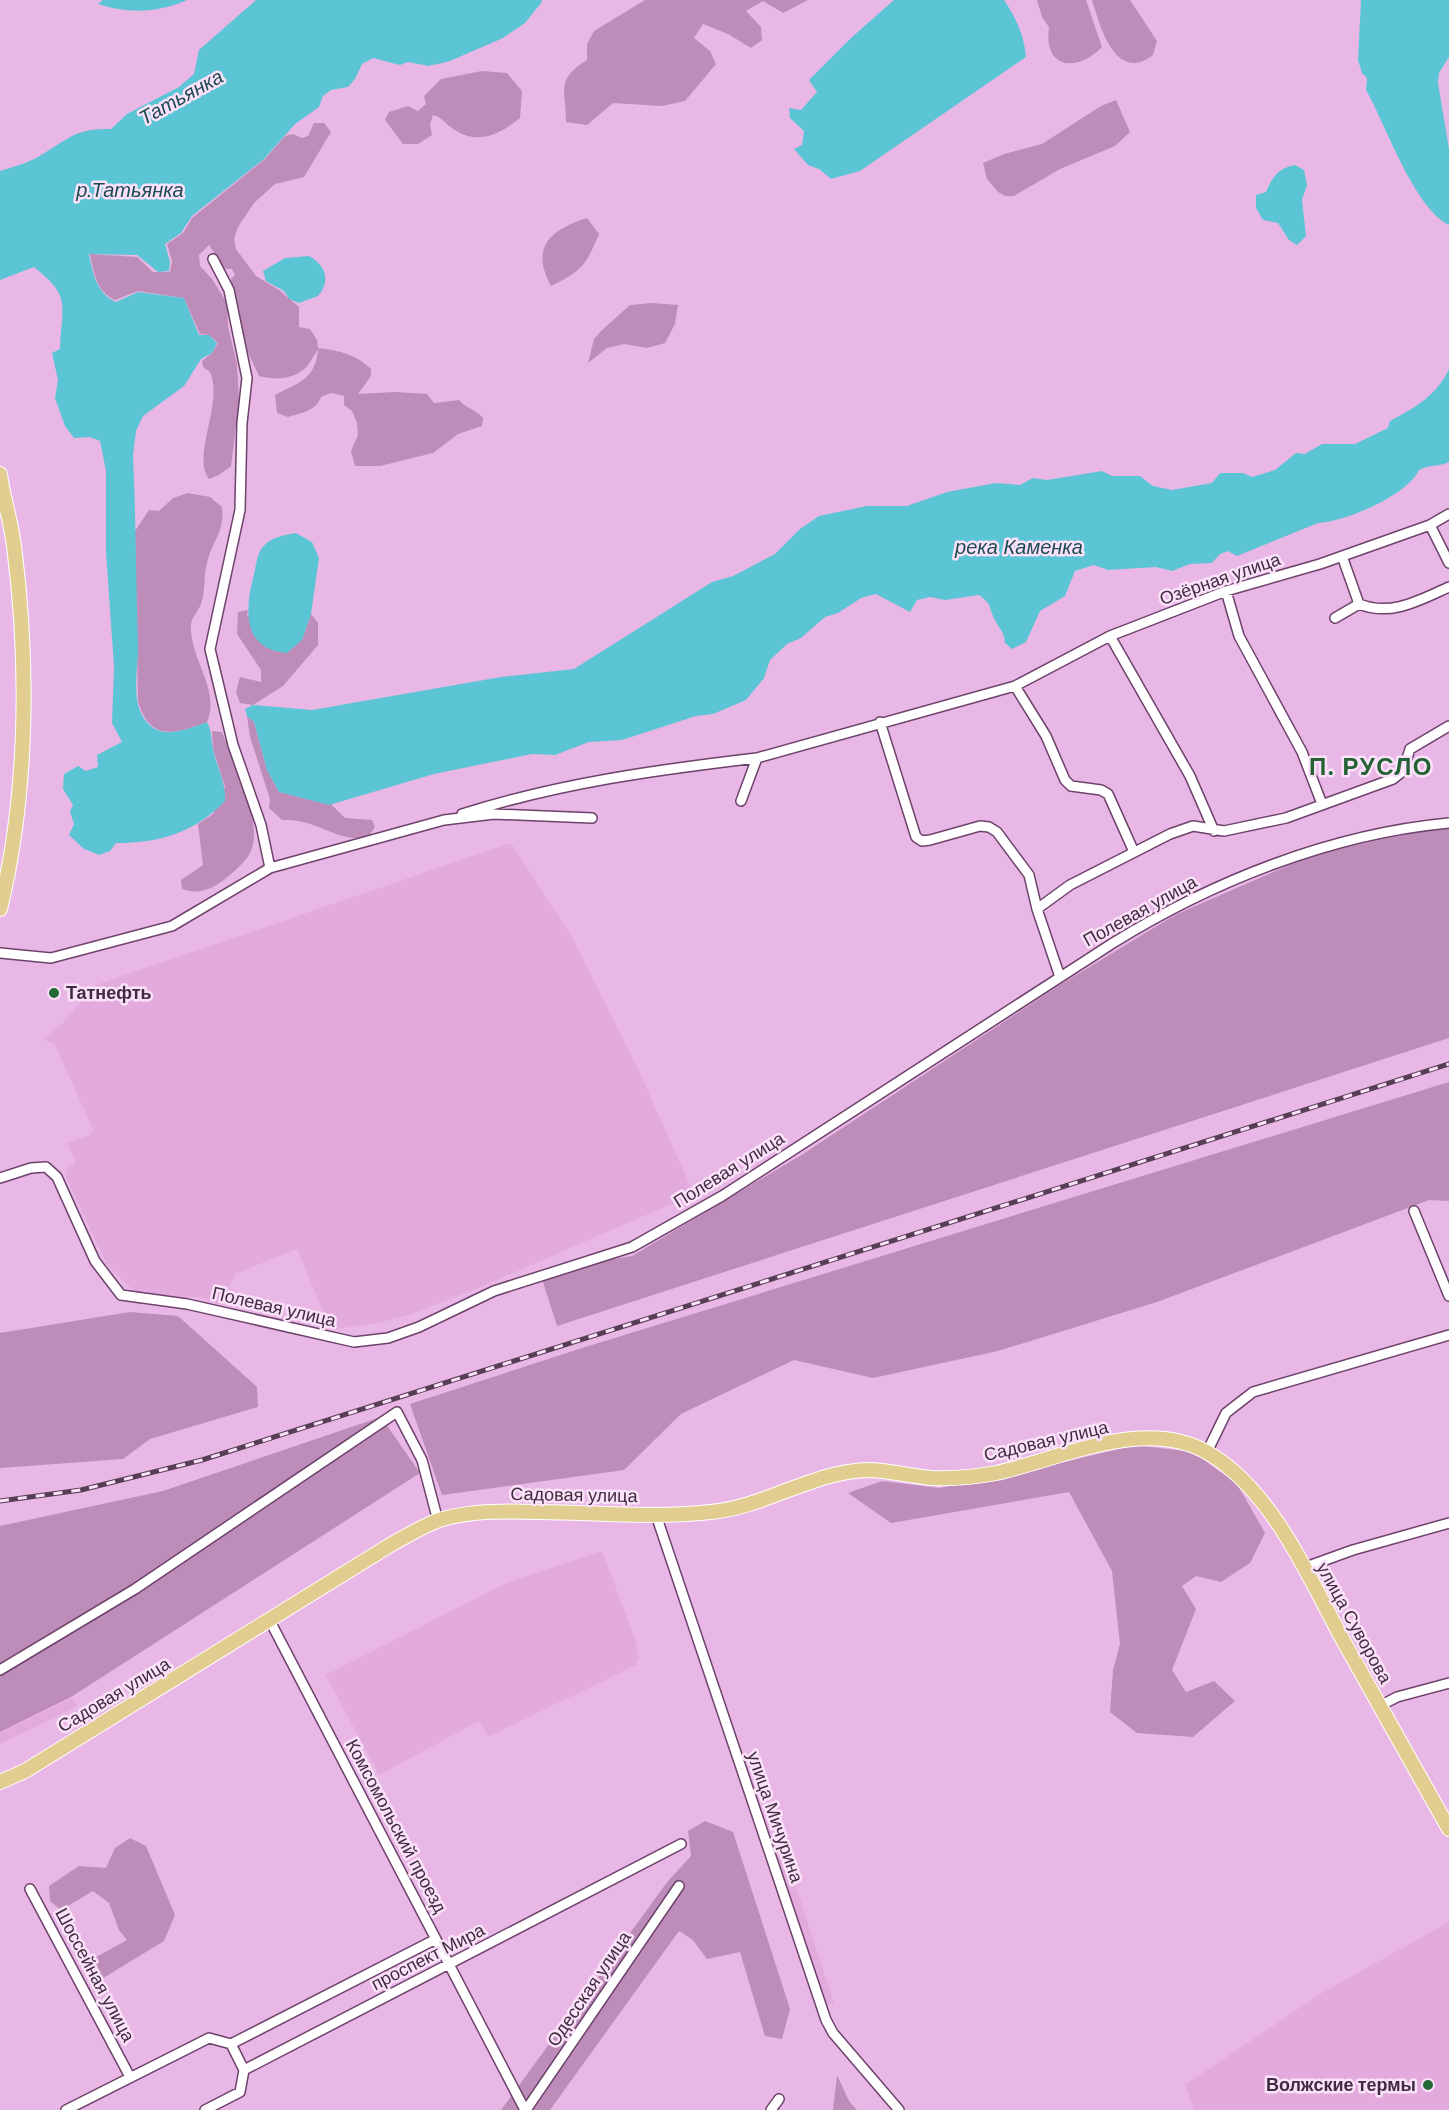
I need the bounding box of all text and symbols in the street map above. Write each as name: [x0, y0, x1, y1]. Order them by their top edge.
water label: Татьянка: [134, 63, 228, 131]
water label: р.Татьянка: [75, 177, 184, 203]
water label: река Каменка: [954, 534, 1083, 560]
street label: Озёрная улица: [1156, 547, 1285, 611]
district label: П. РУСЛО: [1309, 751, 1433, 782]
street label: Полевая улица: [1079, 869, 1202, 952]
place label: Татнефть: [66, 981, 152, 1005]
marker: Татнефть: [47, 986, 61, 1000]
street label: Полевая улица: [669, 1126, 790, 1214]
street label: Полевая улица: [210, 1281, 339, 1333]
street label: Садовая улица: [981, 1415, 1112, 1467]
street label: Садовая улица: [510, 1482, 639, 1508]
street label: улица Суворова: [1311, 1558, 1398, 1689]
street label: Садовая улица: [53, 1651, 176, 1738]
street label: Комсомольский проезд: [340, 1735, 452, 1917]
street label: улица Мичурина: [741, 1748, 809, 1887]
street label: Шоссейная улица: [50, 1904, 141, 2047]
street label: проспект Мира: [367, 1918, 490, 1996]
street label: Одесская улица: [541, 1926, 637, 2051]
place label: Волжские термы: [1266, 2073, 1416, 2097]
marker: Волжские термы: [1421, 2078, 1435, 2092]

